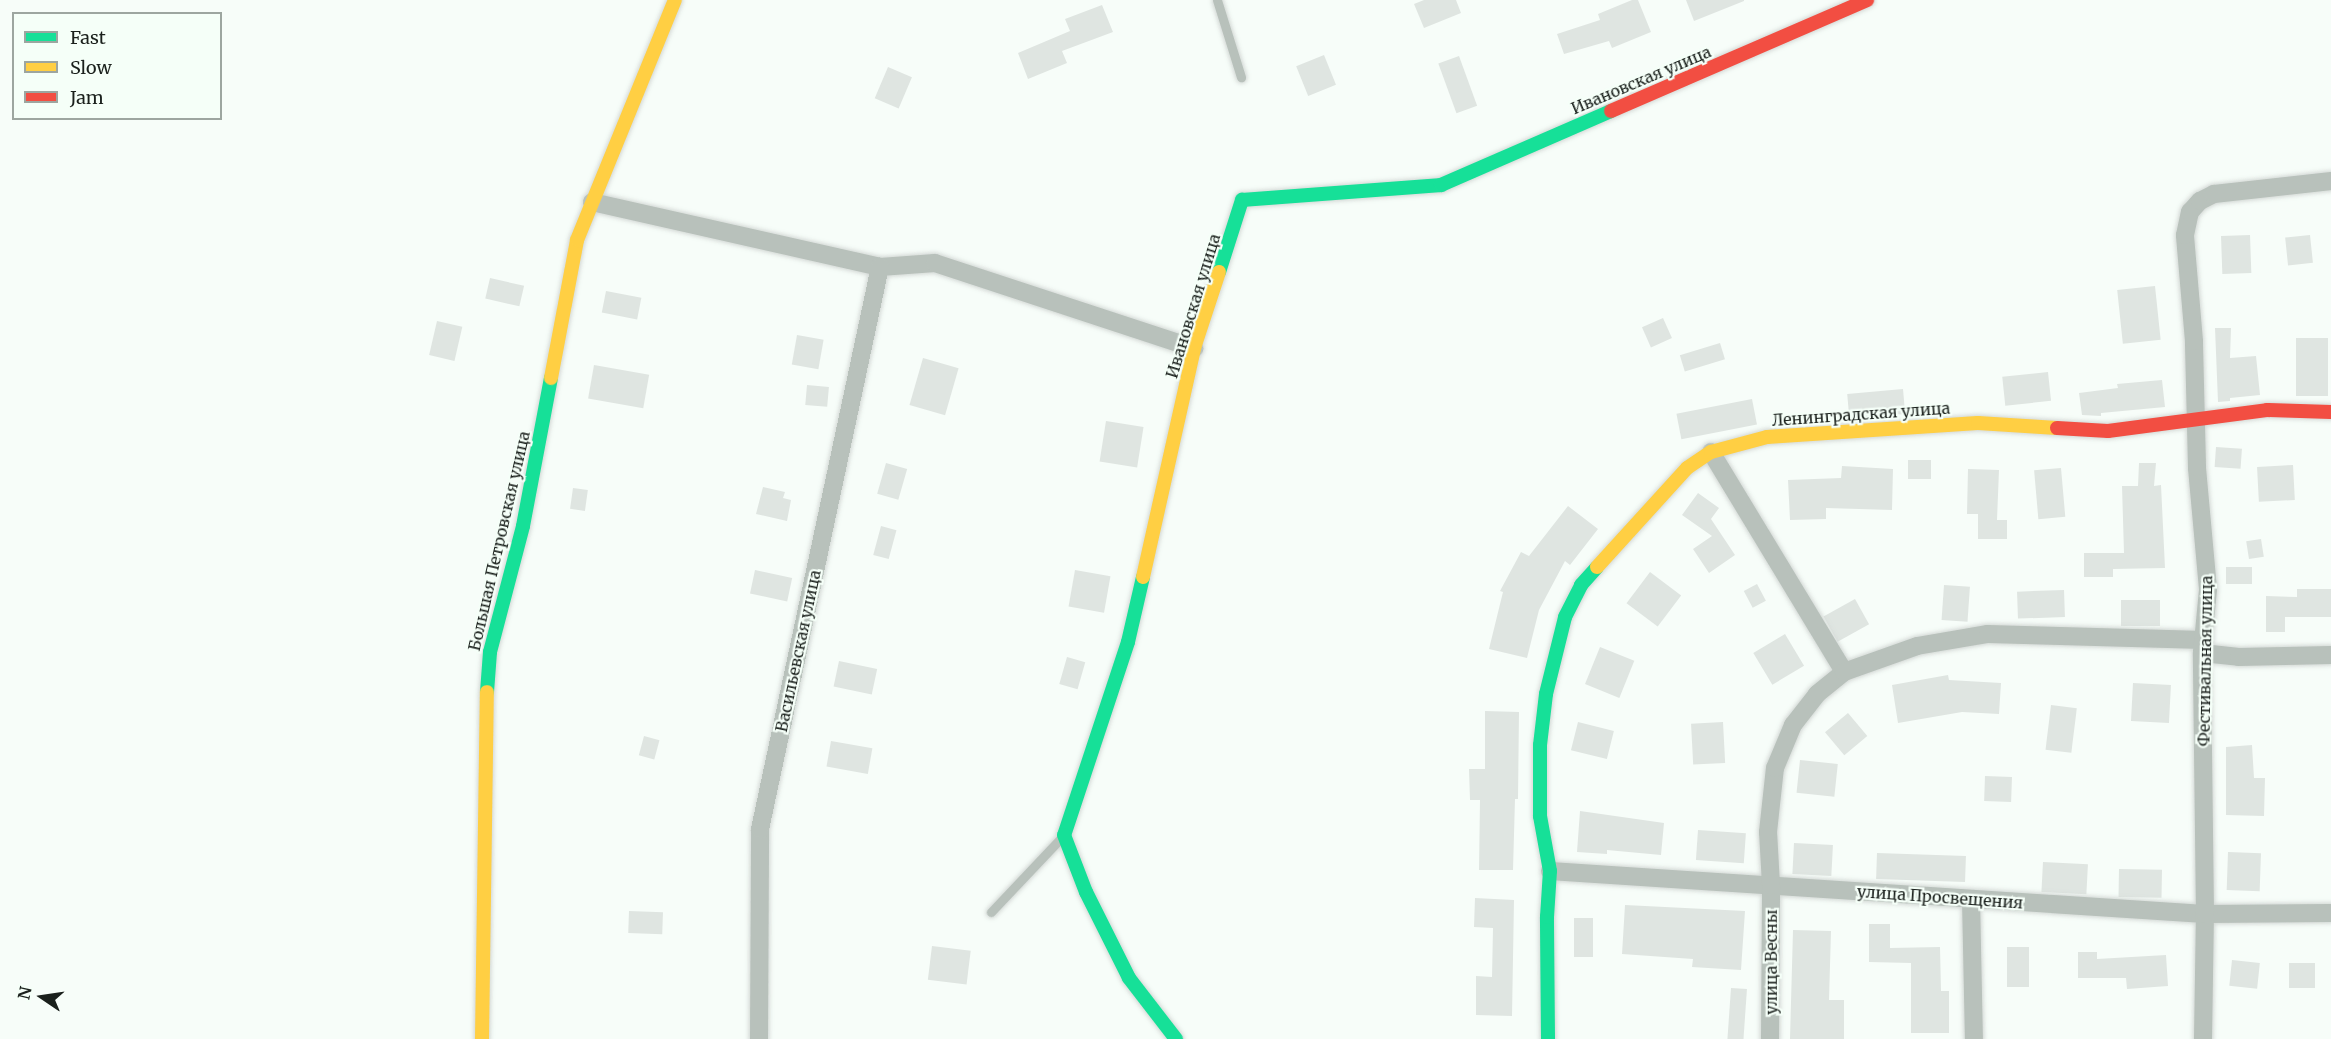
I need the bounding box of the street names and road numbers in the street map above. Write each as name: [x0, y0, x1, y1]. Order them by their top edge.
street label: Ивановская улица: [1568, 42, 1714, 118]
street label: Ивановская улица: [1162, 231, 1224, 381]
street label: Ленинградская улица: [1771, 398, 1951, 430]
street label: Большая Петровская улица: [464, 429, 534, 653]
street label: Васильевская улица: [771, 568, 825, 734]
street label: Фестивальная улица: [2194, 575, 2216, 747]
street label: улица Просвещения: [1856, 882, 2024, 912]
street label: улица Весны: [1761, 909, 1781, 1015]

